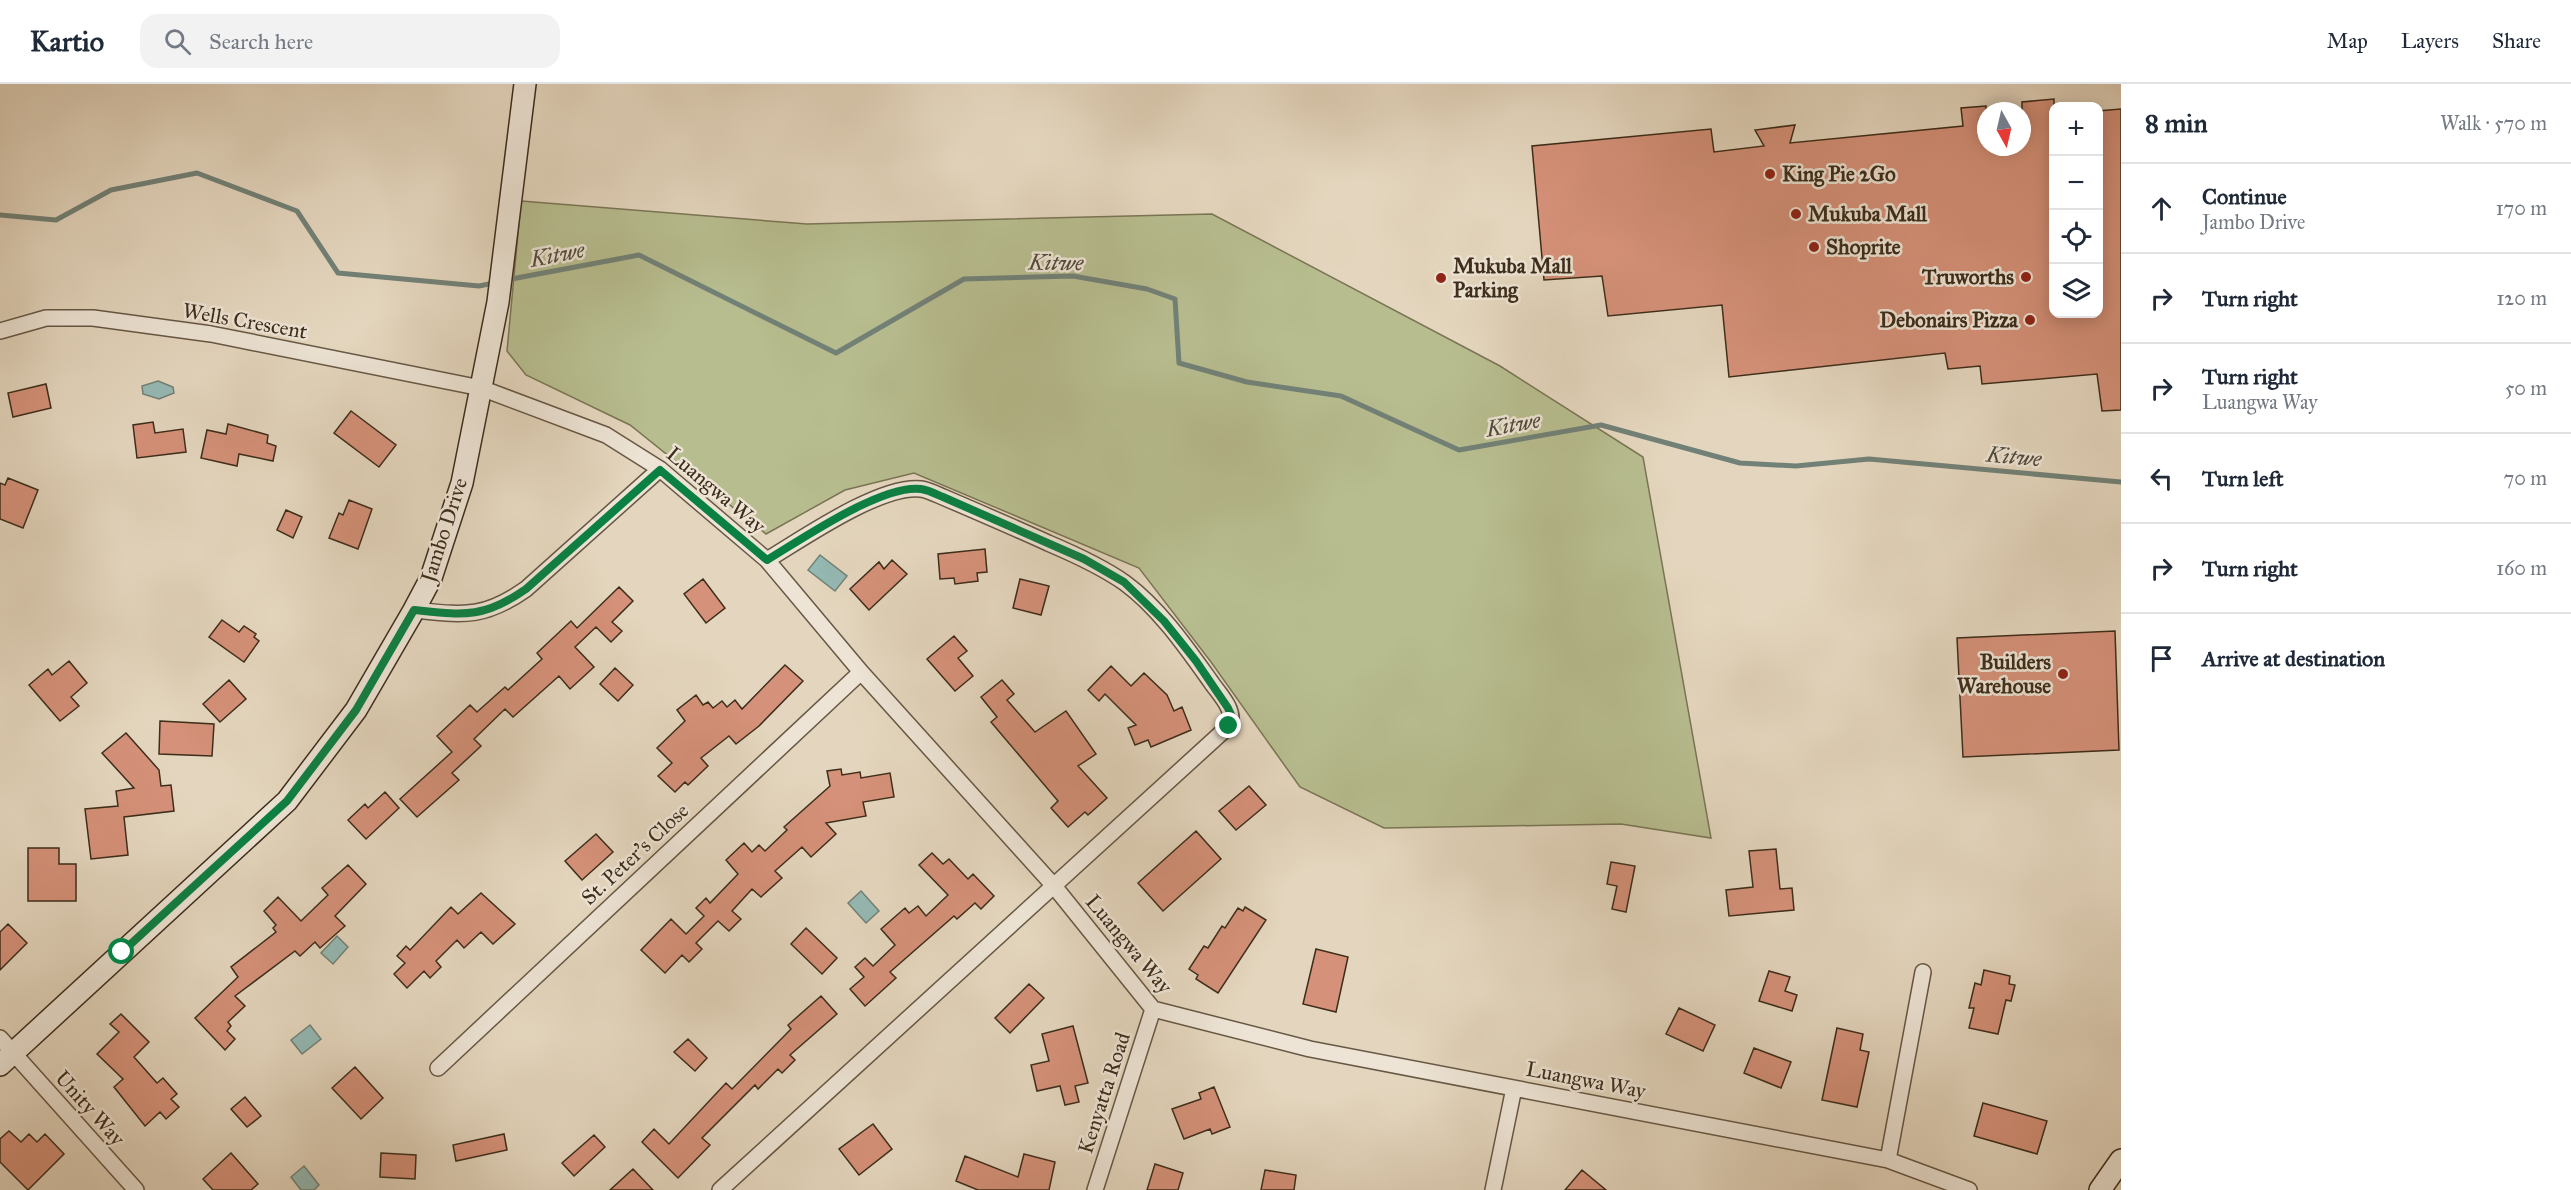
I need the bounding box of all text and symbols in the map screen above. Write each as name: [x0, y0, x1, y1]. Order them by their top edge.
search box: [140, 14, 560, 68]
text: Kartio: [30, 24, 104, 59]
icon: search: [161, 25, 194, 58]
text: Search here: [209, 28, 313, 55]
text: Map: [2327, 28, 2368, 54]
text: Layers: [2401, 28, 2459, 54]
text: Share: [2492, 28, 2541, 54]
north arrow: [1977, 102, 2031, 156]
map controls: [2049, 102, 2103, 318]
button: +: [2049, 102, 2103, 156]
text: 8 min: [2145, 107, 2208, 139]
text: Walk · 570 m: [2440, 111, 2547, 135]
button: −: [2049, 156, 2103, 210]
place label: King Pie 2Go: [1782, 161, 1896, 187]
marker: King Pie 2Go: [1763, 167, 1777, 181]
text: Continue: [2202, 183, 2287, 210]
icon: ahead: [2145, 192, 2178, 225]
text: 170 m: [2496, 196, 2547, 220]
place label: Mukuba Mall: [1808, 201, 1928, 227]
marker: Mukuba Mall: [1789, 207, 1803, 221]
button: locate: [2049, 210, 2103, 264]
text: Jambo Drive: [2202, 210, 2305, 234]
place label: Shoprite: [1826, 234, 1901, 260]
water label: Kitwe: [527, 236, 587, 273]
marker: Shoprite: [1807, 240, 1821, 254]
water label: Kitwe: [1027, 249, 1084, 276]
place label: Mukuba Mall Parking: [1453, 253, 1573, 303]
place label: Truworths: [1921, 264, 2014, 290]
button: layers: [2049, 264, 2103, 318]
marker: Truworths: [2019, 270, 2033, 284]
marker: Mukuba Mall Parking: [1434, 271, 1448, 285]
icon: right: [2145, 282, 2178, 315]
text: Turn right: [2202, 285, 2298, 312]
text: 120 m: [2496, 286, 2547, 310]
street label: Wells Crescent: [181, 297, 310, 345]
place label: Debonairs Pizza: [1880, 307, 2019, 333]
marker: Debonairs Pizza: [2023, 313, 2037, 327]
text: Turn right: [2202, 363, 2298, 390]
icon: right: [2145, 372, 2178, 405]
text: 50 m: [2505, 376, 2547, 400]
text: Luangwa Way: [2202, 390, 2318, 414]
water label: Kitwe: [1483, 406, 1543, 443]
street label: Luangwa Way: [661, 441, 772, 540]
water label: Kitwe: [1984, 441, 2043, 472]
icon: left: [2145, 462, 2178, 495]
text: Turn left: [2202, 465, 2284, 492]
text: 70 m: [2504, 466, 2547, 490]
street label: Jambo Drive: [414, 474, 473, 587]
icon: right: [2145, 552, 2178, 585]
text: Turn right: [2202, 555, 2298, 582]
text: 160 m: [2496, 556, 2547, 580]
icon: arrive: [2145, 642, 2178, 675]
text: Arrive at destination: [2202, 645, 2385, 672]
place label: Builders Warehouse: [1957, 649, 2051, 699]
marker: Builders Warehouse: [2056, 667, 2070, 681]
route end: [1215, 712, 1241, 738]
street label: St. Peter's Close: [576, 798, 694, 910]
street label: Luangwa Way: [1080, 889, 1179, 1000]
route start: [108, 938, 134, 964]
street label: Kenyatta Road: [1072, 1029, 1136, 1157]
street label: Luangwa Way: [1524, 1056, 1649, 1105]
street label: Unity Way: [49, 1065, 131, 1152]

